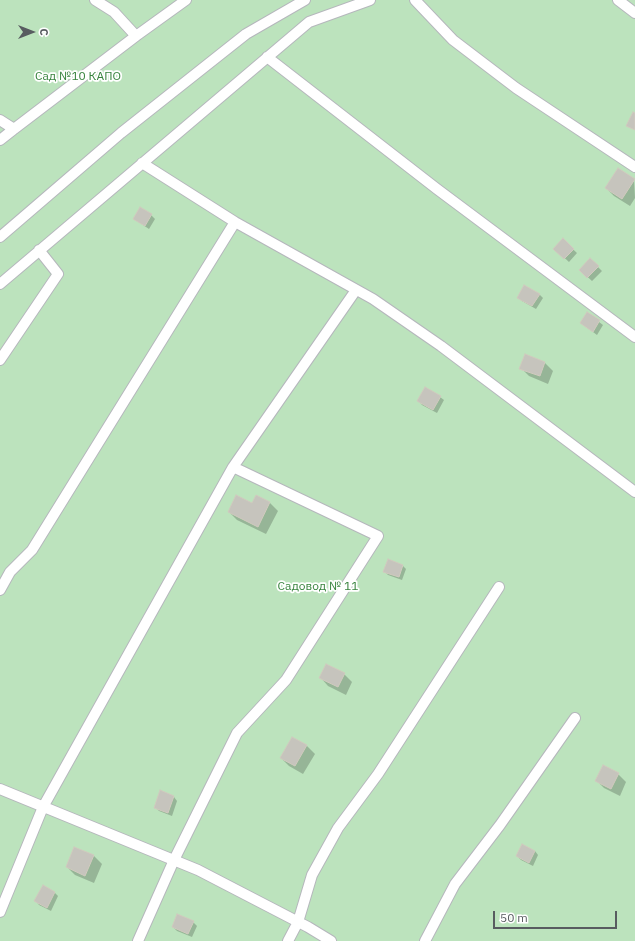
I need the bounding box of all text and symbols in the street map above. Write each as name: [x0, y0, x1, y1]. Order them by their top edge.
north arrow: [12, 12, 52, 52]
text: С: [37, 28, 51, 36]
park label: Сад №10 КАПО: [35, 70, 121, 84]
park label: Садовод № 11: [278, 580, 358, 594]
scale bar: [495, 903, 619, 929]
text: 50 m: [500, 910, 528, 925]

